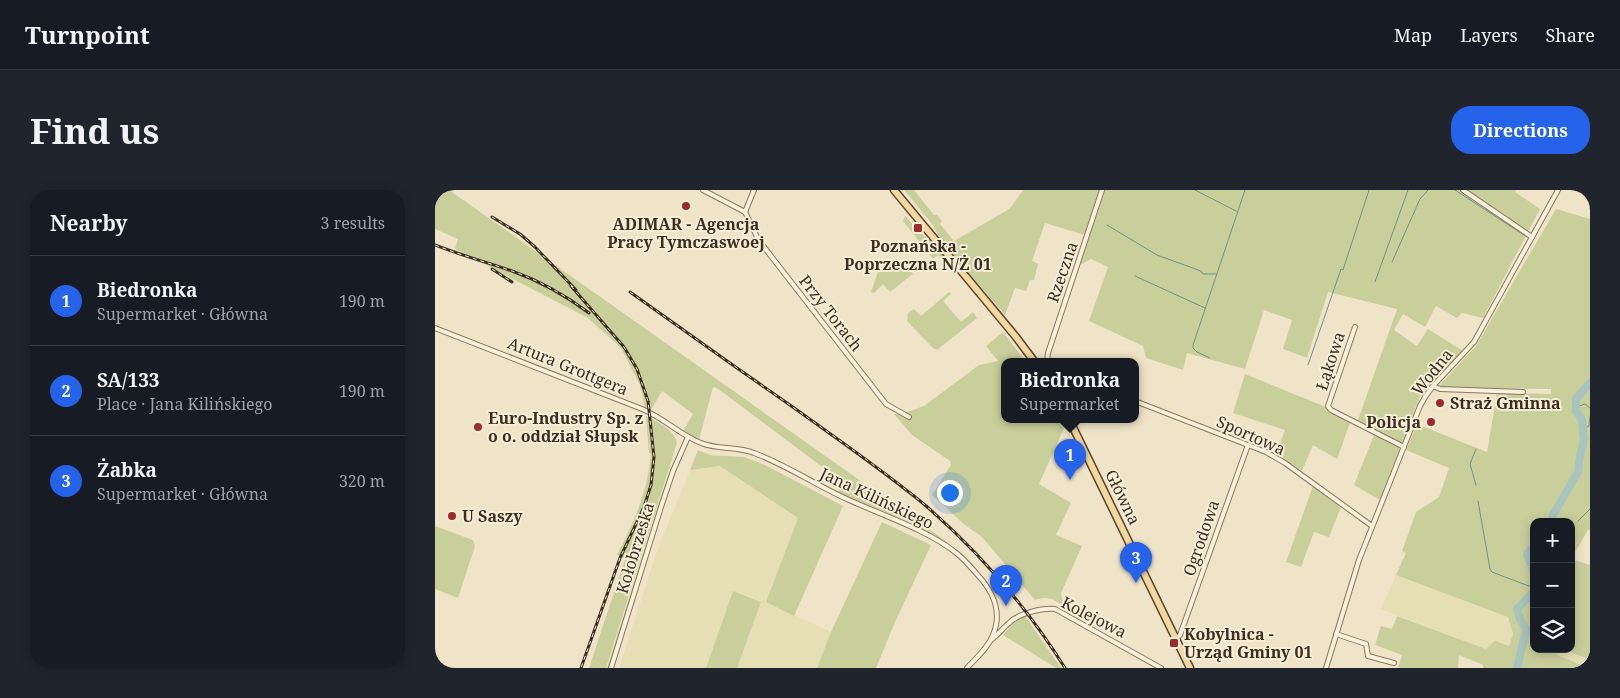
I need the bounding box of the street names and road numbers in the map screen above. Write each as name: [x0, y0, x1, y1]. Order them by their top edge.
street label: Rzeczna: [1041, 239, 1083, 305]
street label: Przy Torach: [794, 270, 868, 356]
street label: Łąkowa: [1310, 329, 1350, 393]
street label: Artura Grottgera: [505, 332, 631, 400]
street label: Wodna: [1406, 344, 1458, 400]
street label: Sportowa: [1213, 410, 1289, 460]
street label: Jana Kilińskiego: [816, 462, 937, 534]
street label: Główna: [1100, 466, 1146, 528]
street label: Ogrodowa: [1178, 497, 1224, 579]
street label: Kołobrzeska: [611, 500, 659, 596]
street label: Kolejowa: [1058, 591, 1130, 643]

